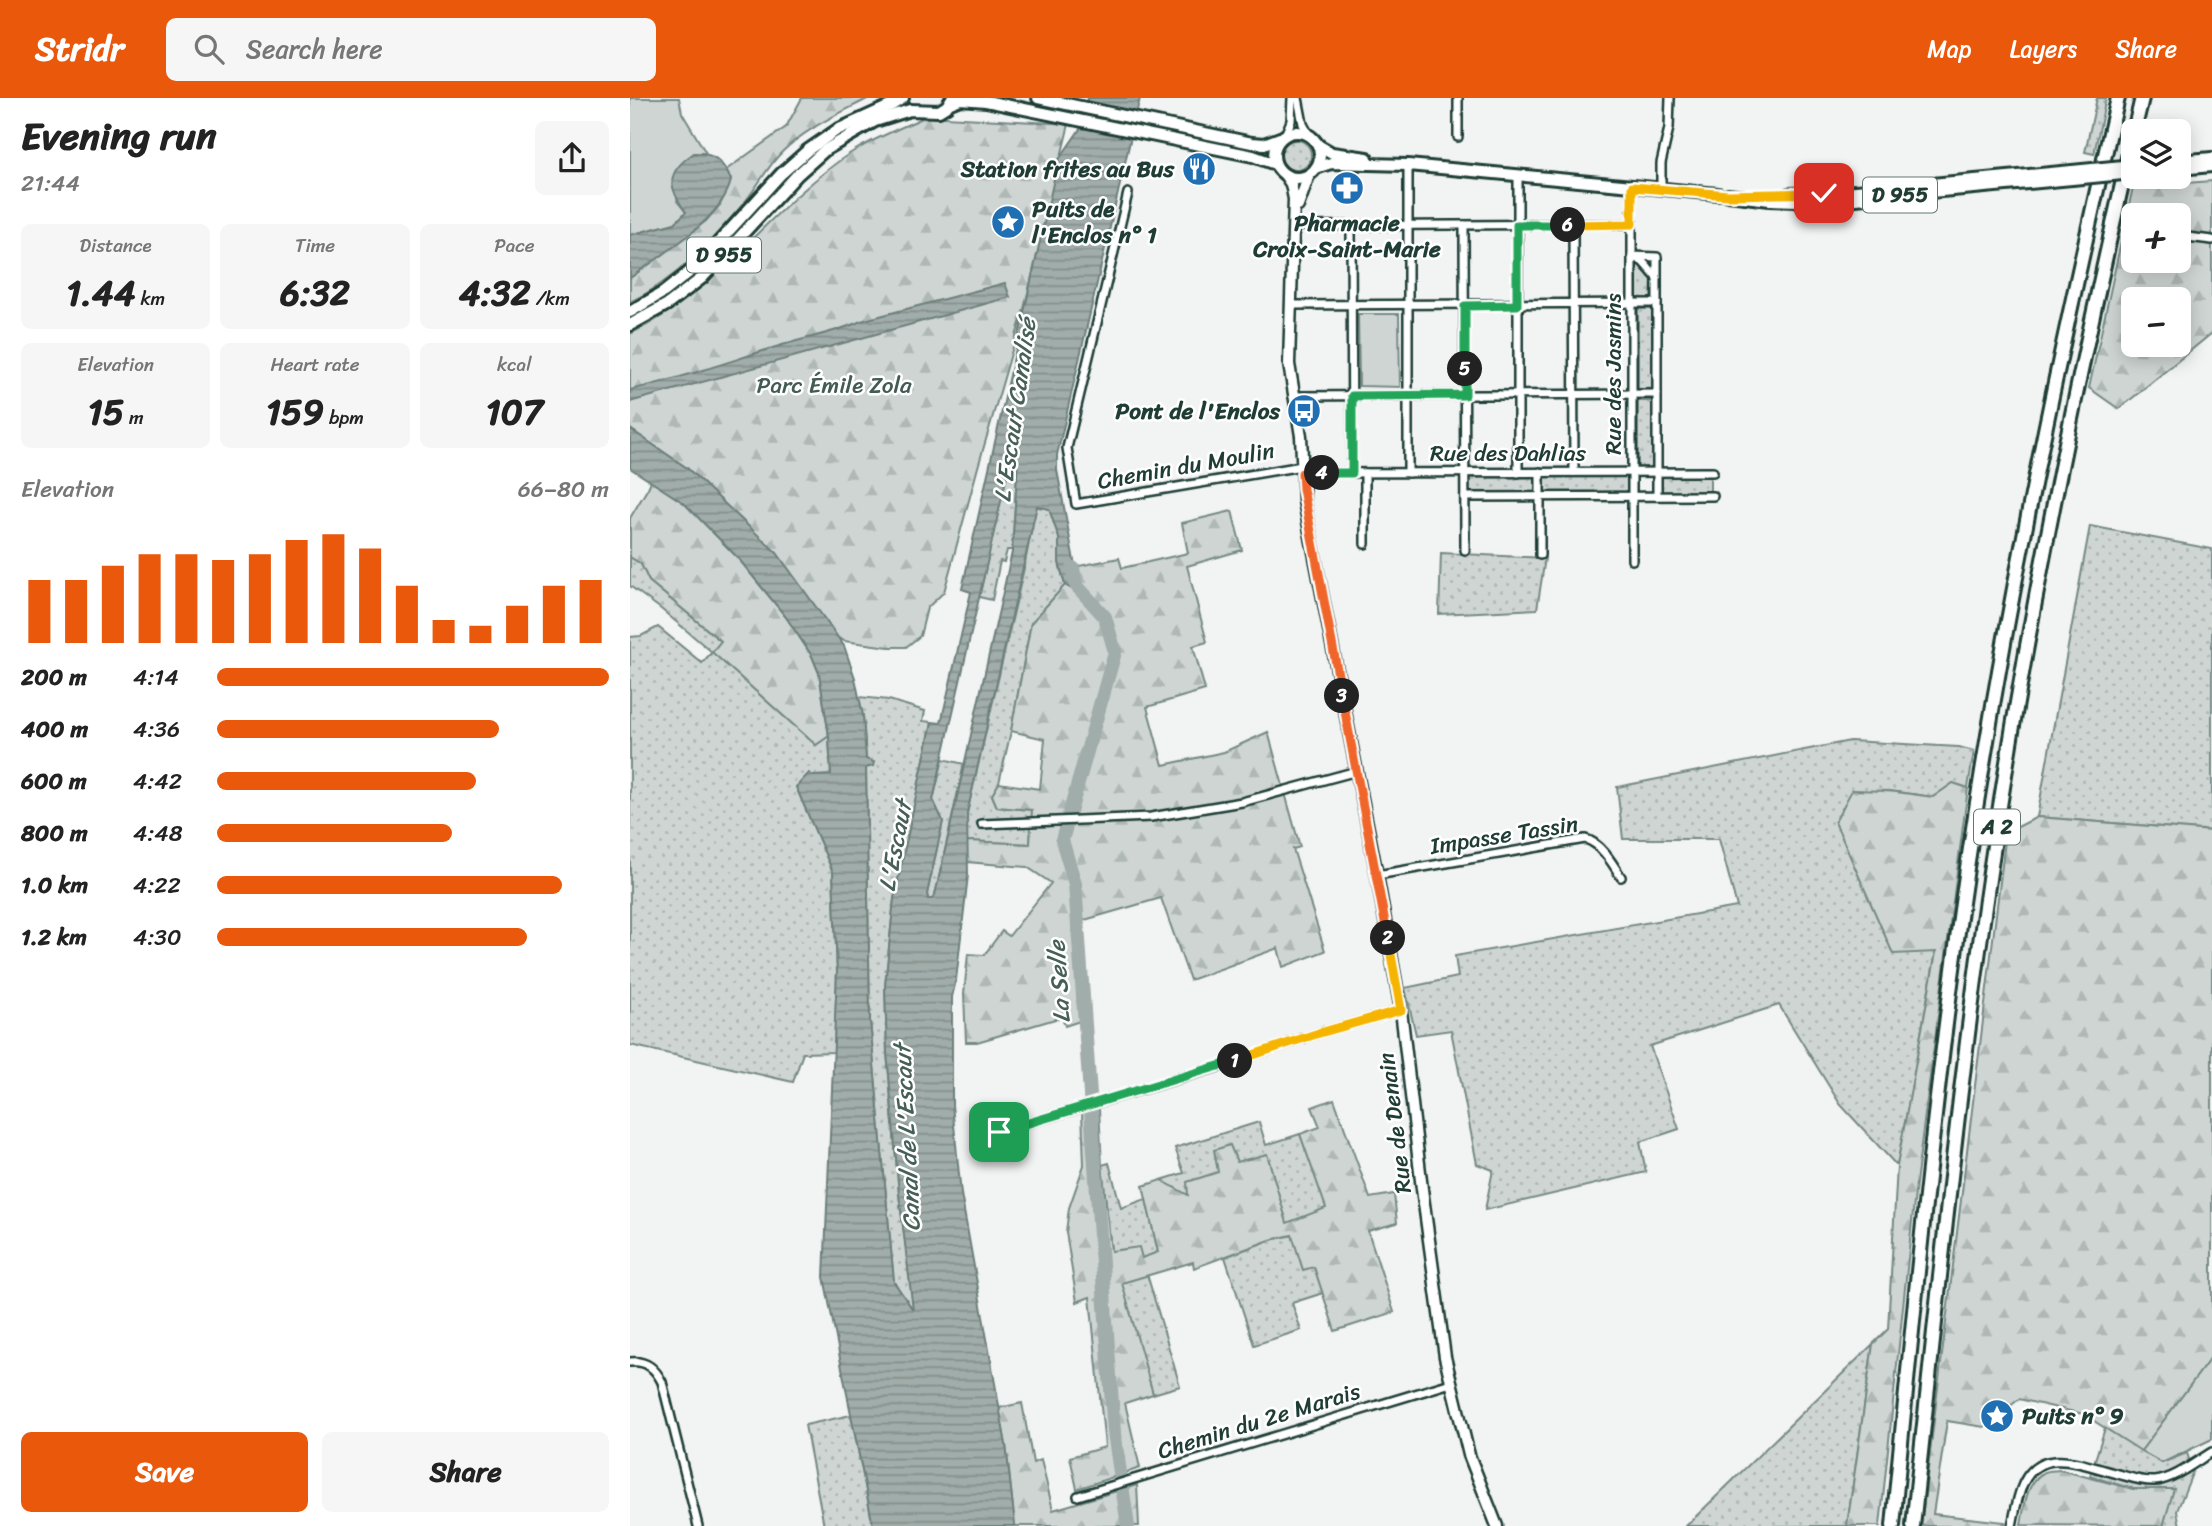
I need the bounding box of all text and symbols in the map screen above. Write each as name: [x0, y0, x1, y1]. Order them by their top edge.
search box: [166, 18, 656, 81]
text: Stridr: [35, 20, 124, 78]
text: Search here: [246, 26, 383, 72]
text: Map: [1927, 28, 1972, 70]
text: Layers: [2010, 28, 2077, 70]
text: Share: [2115, 28, 2177, 70]
icon: search: [190, 30, 228, 68]
text: Evening run: [21, 103, 217, 170]
map controls: [2121, 119, 2191, 357]
button: layers: [2121, 119, 2191, 189]
button: share: [535, 121, 609, 195]
place label: Station frites au Bus: [960, 149, 1175, 190]
restaurant icon: Station frites au Bus: [1180, 150, 1218, 188]
text: 21:44: [21, 163, 80, 204]
pin: [1794, 163, 1854, 223]
pharmacy icon: Pharmacie Croix-Saint-Marie: [1328, 169, 1366, 207]
icon: check: [1805, 174, 1843, 212]
road number: D 955: [1863, 178, 1937, 212]
place label: Puits de l'Enclos n° 1: [1031, 189, 1157, 256]
place icon: Puits de l'Enclos n° 1: [989, 203, 1027, 241]
place label: Pharmacie Croix-Saint-Marie: [1252, 203, 1441, 270]
button: +: [2121, 203, 2191, 273]
pin: 6: [1550, 208, 1586, 242]
text: 6: [1562, 208, 1573, 241]
text: Distance: [80, 229, 152, 262]
text: Time: [295, 229, 335, 262]
text: Pace: [494, 229, 534, 262]
road number: D 955: [687, 238, 761, 272]
text: 1.44: [66, 262, 136, 324]
text: 6:32: [280, 262, 350, 324]
text: 4:32: [459, 262, 531, 324]
text: km: [136, 282, 165, 315]
text: /km: [531, 282, 570, 315]
button: −: [2121, 287, 2191, 357]
street label: Rue des Jasmins: [1593, 293, 1634, 455]
water label: L'Escaut Canalisé: [981, 312, 1049, 504]
text: Elevation: [77, 348, 154, 381]
text: Heart rate: [270, 348, 360, 381]
text: kcal: [497, 348, 532, 381]
pin: 5: [1448, 352, 1482, 386]
text: 5: [1459, 352, 1470, 385]
park label: Parc Émile Zola: [756, 365, 912, 406]
text: 15: [88, 381, 124, 443]
text: 159: [266, 381, 324, 443]
text: 107: [486, 381, 543, 443]
place label: Pont de l'Enclos: [1115, 391, 1280, 432]
bus stop icon: Pont de l'Enclos: [1285, 392, 1323, 430]
text: m: [124, 401, 144, 434]
text: bpm: [324, 401, 364, 434]
street label: Chemin du Moulin: [1094, 430, 1278, 502]
street label: Rue des Dahlias: [1430, 433, 1587, 474]
pin: 4: [1304, 456, 1340, 490]
text: 4: [1316, 456, 1327, 489]
text: Elevation: [21, 469, 114, 510]
text: 66–80 m: [518, 469, 609, 510]
text: 200 m: [21, 657, 87, 698]
text: 4:14: [133, 657, 179, 698]
pin: 3: [1324, 678, 1360, 714]
text: 3: [1336, 679, 1347, 712]
text: 400 m: [21, 709, 88, 750]
text: 4:36: [133, 709, 180, 750]
text: 600 m: [21, 761, 87, 802]
text: 4:42: [133, 761, 182, 802]
water label: L'Escaut: [866, 793, 925, 895]
street label: Impasse Tassin: [1426, 803, 1581, 867]
road number: A 2: [1974, 810, 2020, 844]
text: 800 m: [21, 813, 88, 854]
text: 4:48: [133, 813, 183, 854]
text: 1.0 km: [21, 865, 88, 906]
text: 4:22: [133, 865, 181, 906]
text: 1.2 km: [21, 917, 87, 958]
text: 4:30: [133, 917, 181, 958]
pin: 2: [1370, 920, 1406, 956]
text: 2: [1382, 921, 1393, 954]
water label: La Selle: [1035, 937, 1083, 1024]
water label: Canal de L'Escaut: [881, 1039, 933, 1232]
pin: 1: [1218, 1044, 1252, 1079]
text: 1: [1230, 1044, 1239, 1077]
street label: Rue de Denain: [1366, 1050, 1424, 1196]
pin: [969, 1102, 1029, 1162]
icon: arrive: [980, 1113, 1018, 1151]
street label: Chemin du 2e Marais: [1152, 1371, 1366, 1471]
place label: Puits n° 9: [2022, 1396, 2124, 1437]
place icon: Puits n° 9: [1978, 1397, 2016, 1435]
button: Save: [21, 1432, 308, 1512]
button: Share: [322, 1432, 609, 1512]

